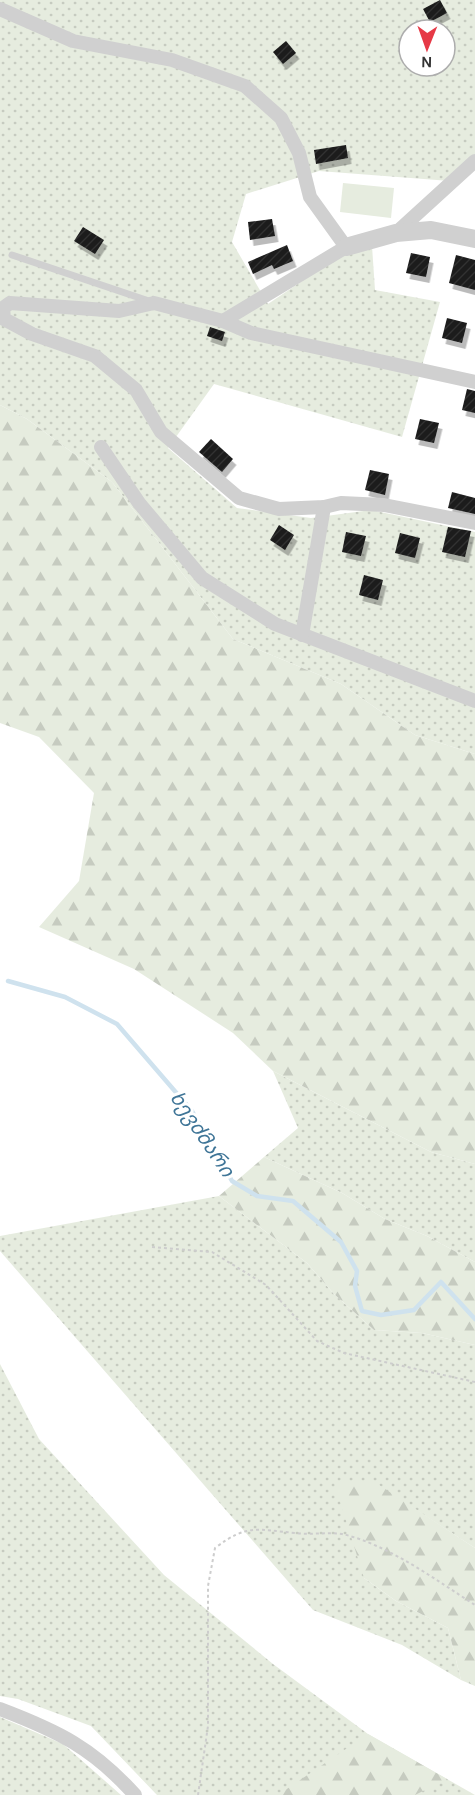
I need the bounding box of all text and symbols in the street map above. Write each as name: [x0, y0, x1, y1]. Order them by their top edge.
north arrow: [397, 18, 457, 78]
text: N: [421, 53, 433, 72]
water label: ხევძმარი: [165, 1087, 240, 1182]

